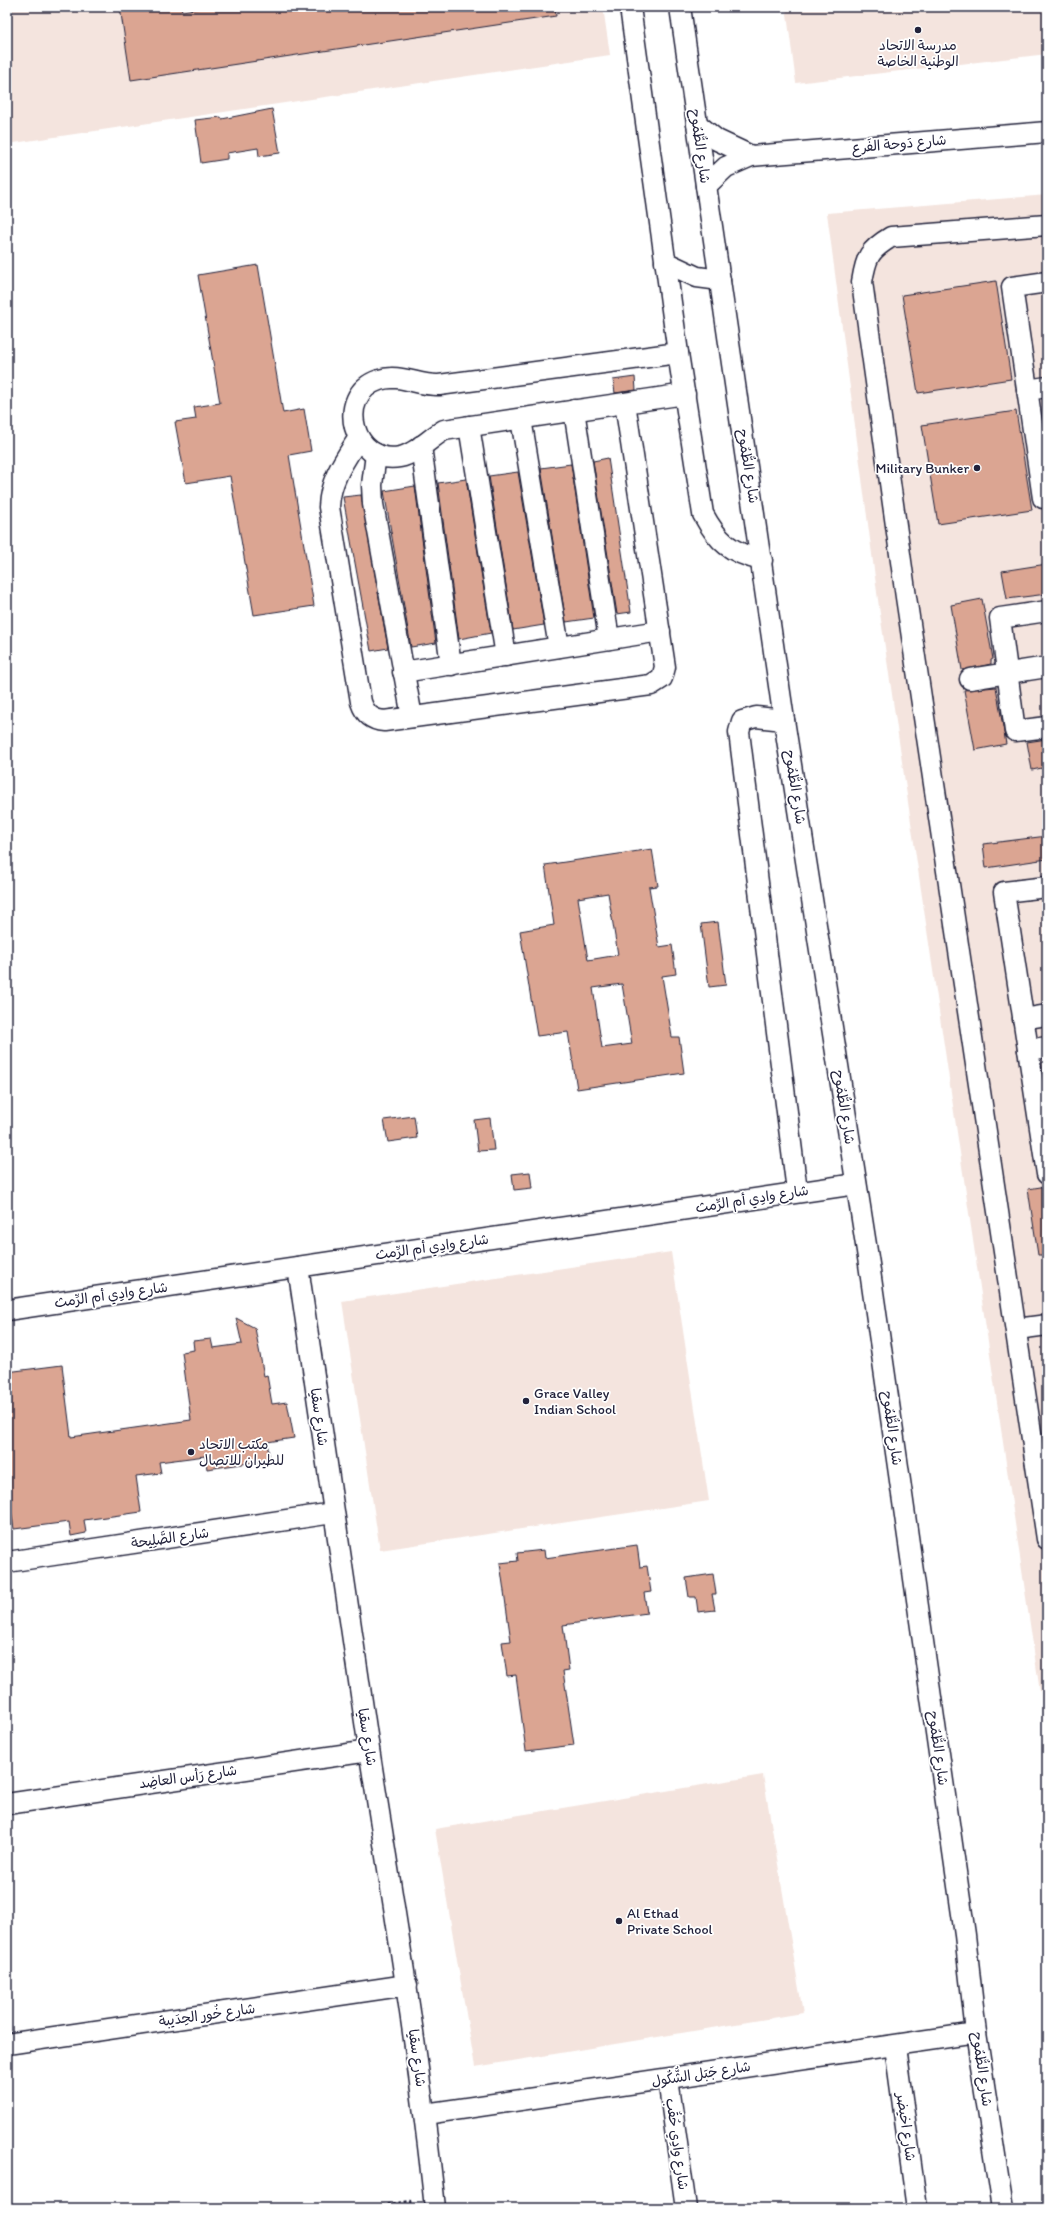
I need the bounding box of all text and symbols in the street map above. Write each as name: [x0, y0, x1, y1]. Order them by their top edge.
marker: مدرسة الاتحاد الوطنية الخاصة: [913, 25, 923, 35]
place label: مدرسة الاتحاد الوطنية الخاصة: [877, 37, 959, 70]
street label: شارع الطُّمُوح: [685, 107, 715, 185]
street label: شارع دَوحة الفَرع: [851, 131, 947, 159]
street label: شارع الطُّمُوح: [733, 427, 763, 505]
place label: Military Bunker: [875, 460, 969, 477]
marker: Military Bunker: [972, 463, 982, 473]
street label: شارع الطُّمُوح: [780, 748, 810, 826]
street label: شارع الطُّمُوح: [829, 1068, 859, 1146]
street label: شارع وادِي أم الرِّمث: [694, 1182, 810, 1218]
street label: شارع وادِي أم الرِّمث: [374, 1231, 490, 1265]
street label: شارع وادِي أم الرِّمث: [53, 1279, 169, 1313]
place label: Grace Valley Indian School: [534, 1385, 616, 1418]
street label: شارع سقيا: [306, 1387, 331, 1447]
street label: شارع الطُّمُوح: [877, 1389, 907, 1467]
marker: Grace Valley Indian School: [521, 1396, 531, 1406]
place label: مكتب الاتحاد للطيران للاتصال: [199, 1436, 284, 1469]
marker: مكتب الاتحاد للطيران للاتصال: [186, 1447, 196, 1457]
street label: شارع الصَّلِيحة: [130, 1524, 210, 1553]
street label: شارع سقيا: [353, 1707, 380, 1767]
street label: شارع الطُّمُوح: [923, 1709, 953, 1787]
street label: شارع رَأس العاضِد: [138, 1762, 238, 1793]
place label: Al Ethad Private School: [627, 1905, 713, 1938]
marker: Al Ethad Private School: [614, 1916, 624, 1926]
street label: شارع خُور الحِدَيبة: [157, 1998, 256, 2031]
street label: شارع سقيا: [404, 2028, 429, 2088]
street label: شارع الطُّمُوح: [967, 2030, 997, 2108]
street label: شارع جَبَل الشُّكُول: [650, 2054, 752, 2091]
street label: شارع اخيضر: [892, 2091, 919, 2162]
street label: شارع وادِي حُقُب: [660, 2097, 693, 2191]

